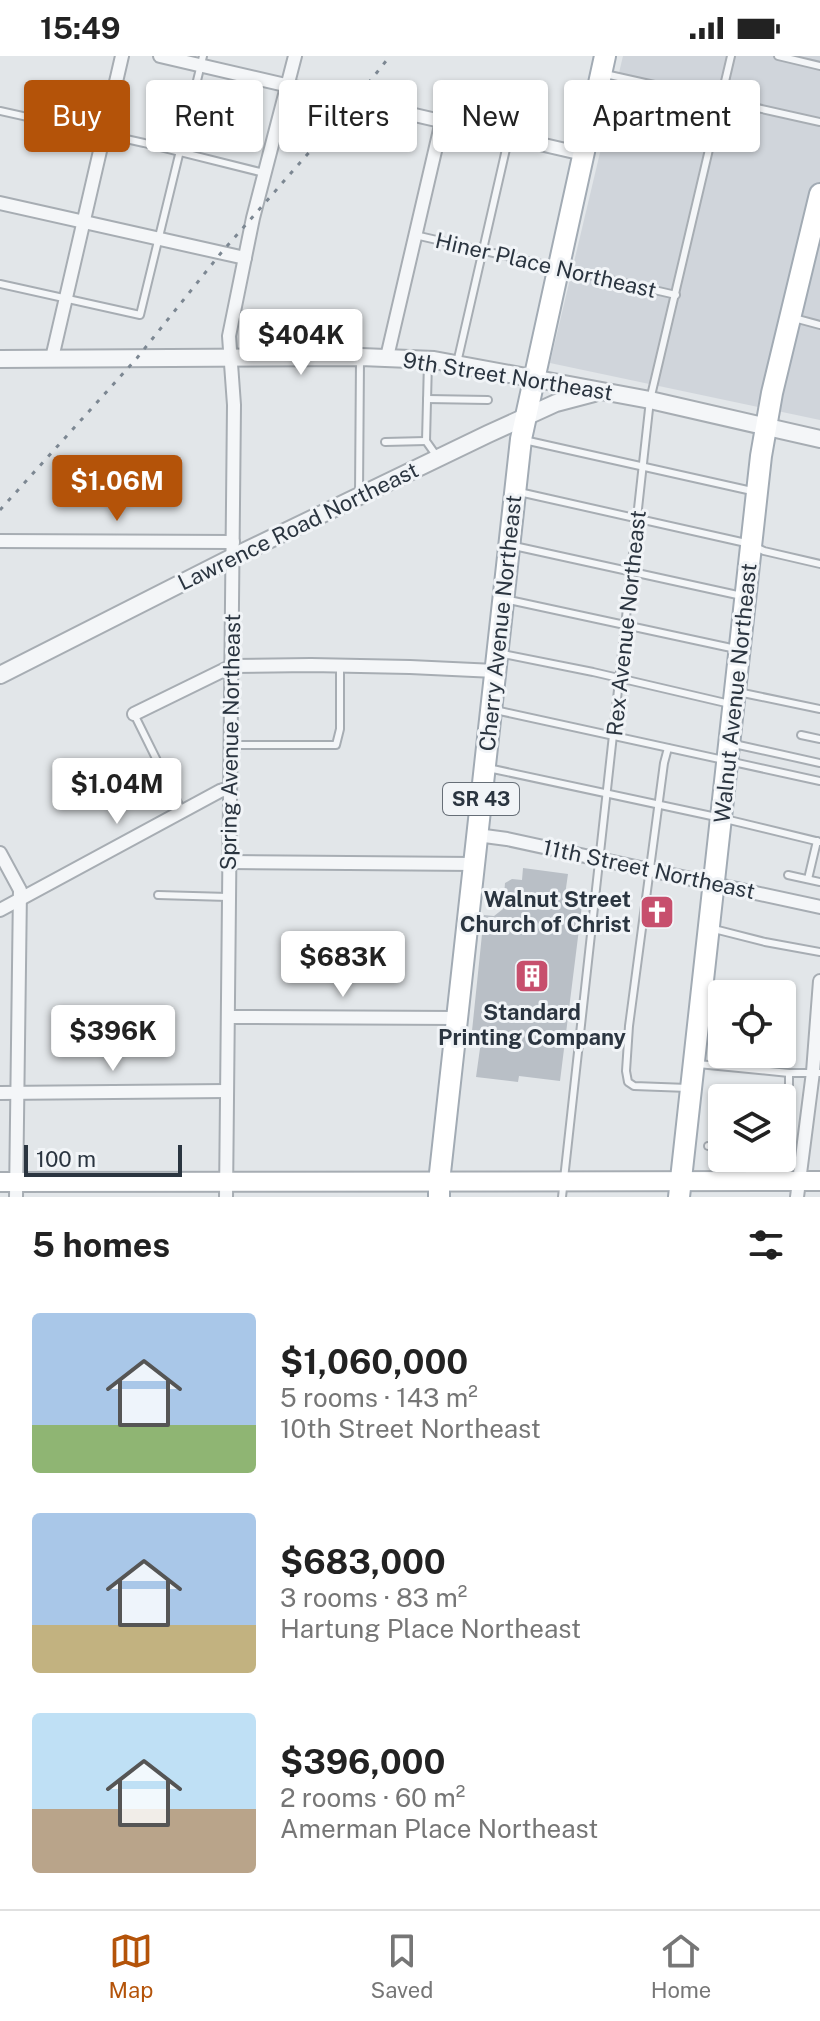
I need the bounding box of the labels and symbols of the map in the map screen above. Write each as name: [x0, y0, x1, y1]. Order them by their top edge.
street label: Hiner Place Northeast: [433, 227, 659, 303]
pin: $404K: [245, 309, 357, 377]
street label: 9th Street Northeast: [401, 347, 615, 405]
pin: $1.06M: [52, 455, 182, 523]
street label: Lawrence Road Northeast: [174, 456, 422, 596]
street label: Cherry Avenue Northeast: [474, 493, 526, 753]
street label: Rex Avenue Northeast: [601, 509, 651, 737]
street label: Walnut Avenue Northeast: [708, 562, 762, 824]
street label: Spring Avenue Northeast: [215, 613, 245, 871]
pin: $1.04M: [52, 758, 182, 826]
road number: SR 43: [443, 783, 519, 815]
street label: 11th Street Northeast: [541, 834, 757, 904]
place label: Walnut Street Church of Christ: [460, 886, 631, 937]
church icon: Walnut Street Church of Christ: [638, 893, 676, 931]
pin: $683K: [287, 931, 399, 999]
building icon: Standard Printing Company: [513, 957, 551, 995]
place label: Standard Printing Company: [438, 999, 627, 1050]
pin: $396K: [57, 1005, 169, 1073]
scale bar: [24, 1141, 182, 1177]

